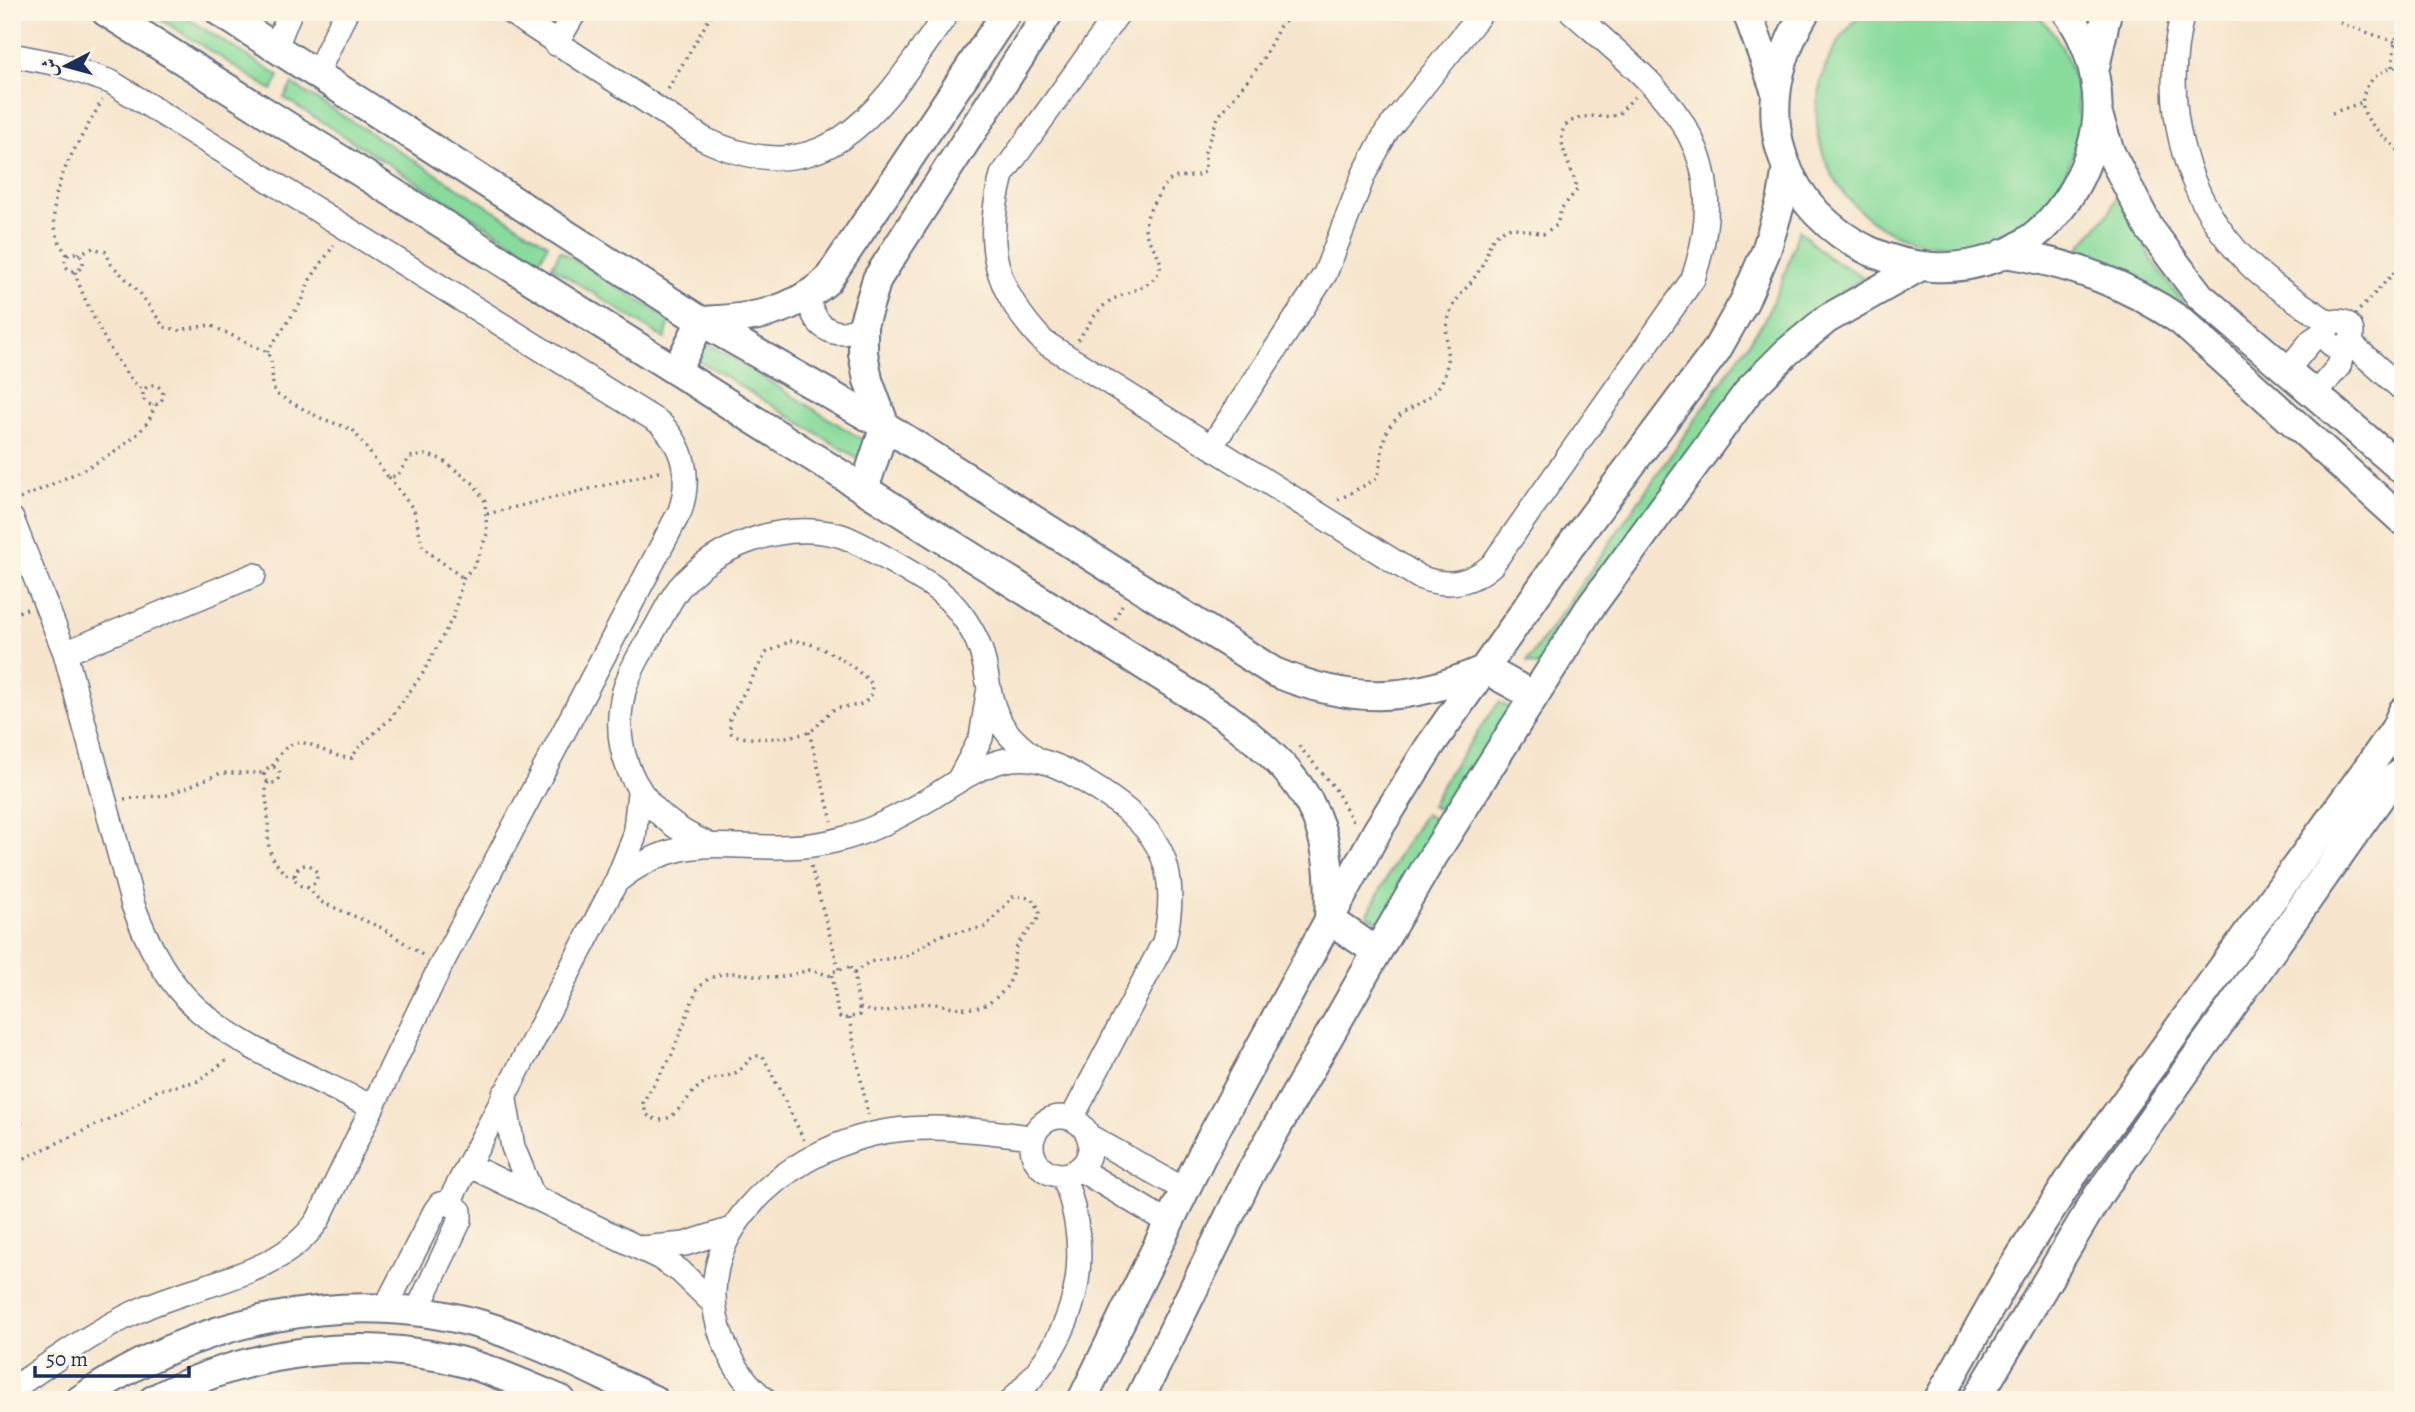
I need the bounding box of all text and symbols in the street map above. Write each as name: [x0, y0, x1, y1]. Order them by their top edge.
north arrow: [32, 32, 102, 102]
text: ش: [36, 57, 64, 78]
scale bar: [35, 1335, 189, 1379]
text: 50 m: [46, 1345, 88, 1373]

